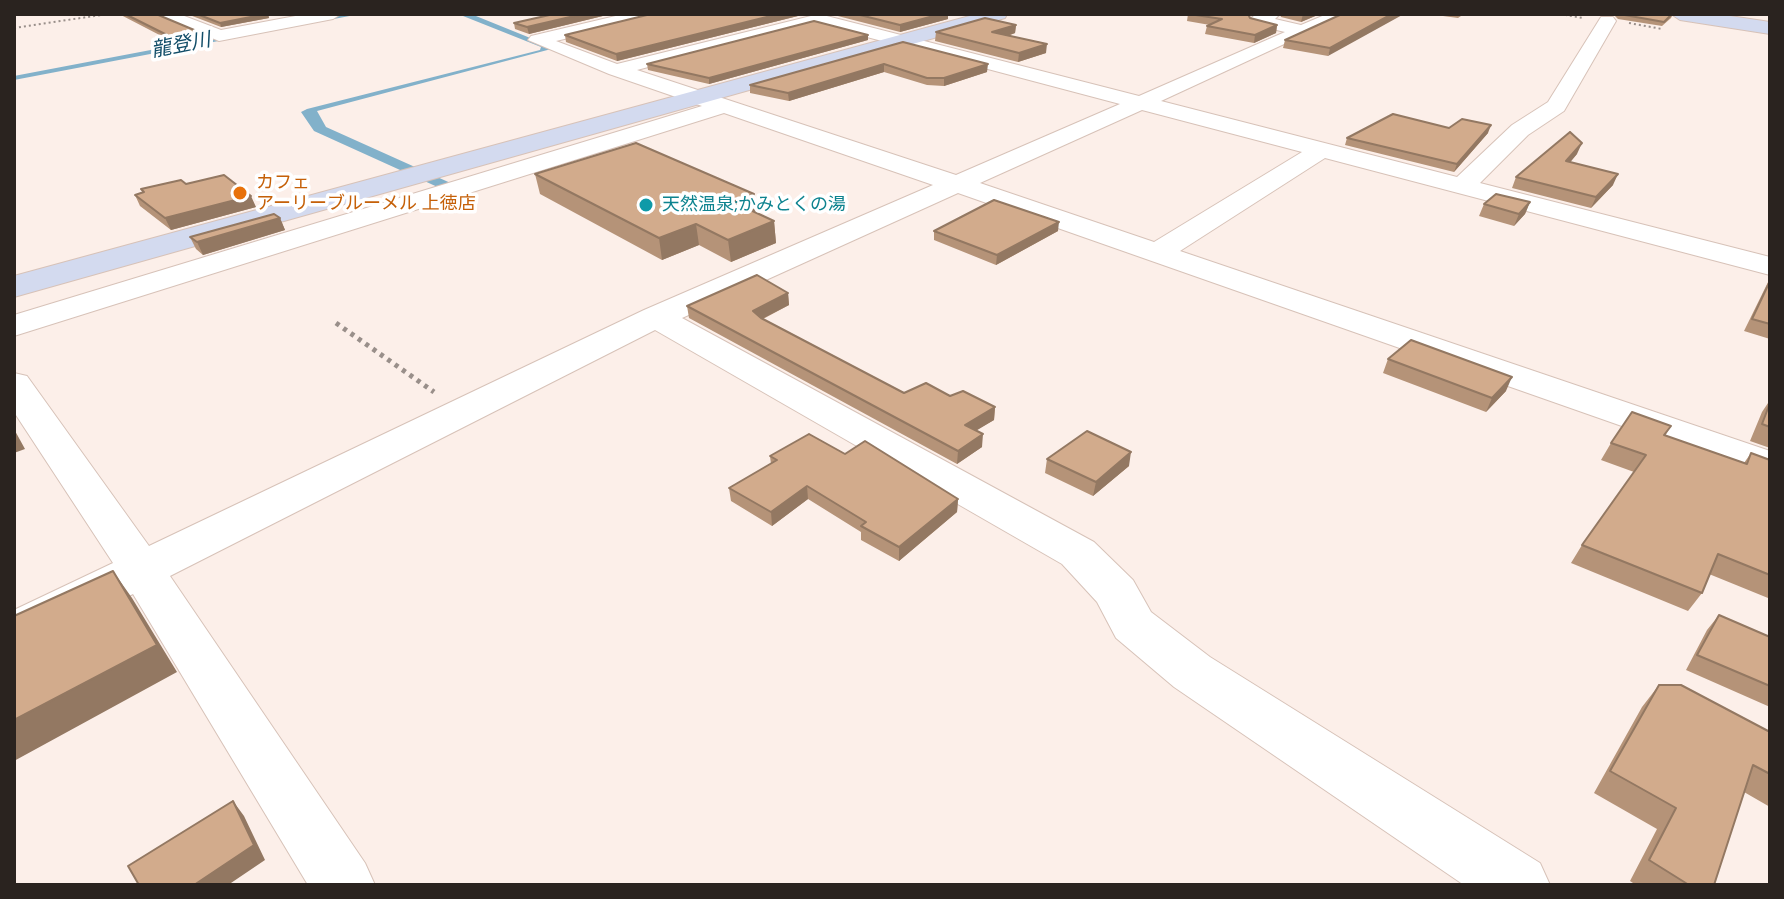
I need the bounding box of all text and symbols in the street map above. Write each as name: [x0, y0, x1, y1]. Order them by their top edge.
water label: 龍登川: [149, 28, 213, 64]
place label: カフェ アーリーブルーメル 上徳店: [256, 172, 476, 214]
marker: カフェ アーリーブルーメル 上徳店: [231, 184, 249, 202]
place label: 天然温泉;かみとくの湯: [662, 194, 846, 216]
marker: 天然温泉;かみとくの湯: [637, 196, 655, 214]

